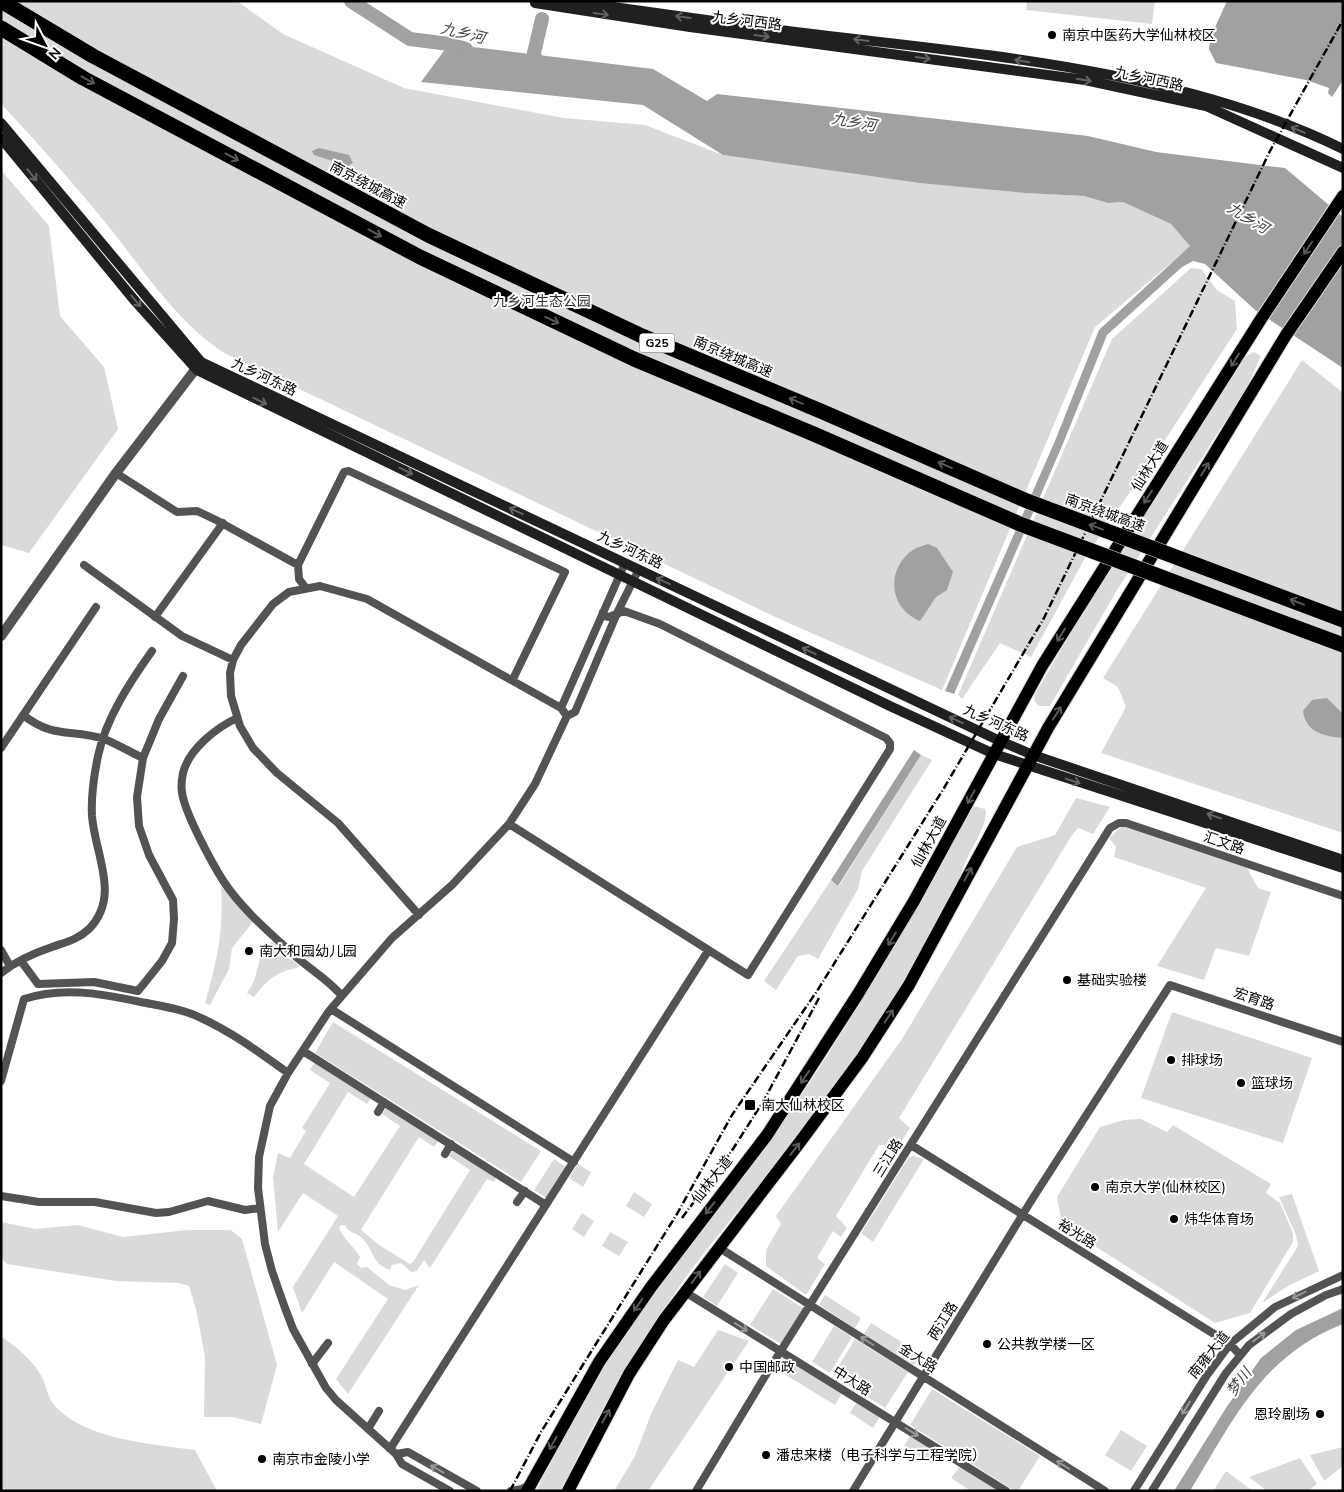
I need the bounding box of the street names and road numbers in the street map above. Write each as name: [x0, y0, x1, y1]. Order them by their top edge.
street label: 九乡河西路: [711, 7, 783, 35]
street label: 九乡河西路: [1113, 62, 1185, 96]
street label: 南京绕城高速: [326, 157, 410, 213]
street label: 南京绕城高速: [691, 332, 775, 382]
road number: G25: [640, 333, 674, 352]
street label: 九乡河东路: [228, 354, 300, 400]
street label: 仙林大道: [1127, 437, 1173, 495]
street label: 南京绕城高速: [1062, 490, 1148, 536]
street label: 九乡河东路: [594, 527, 666, 573]
street label: 九乡河东路: [960, 700, 1032, 746]
street label: 仙林大道: [907, 813, 951, 871]
street label: 汇文路: [1201, 827, 1247, 859]
street label: 宏育路: [1231, 983, 1277, 1015]
street label: 三江路: [869, 1135, 907, 1181]
street label: 仙林大道: [687, 1152, 737, 1208]
street label: 裕光路: [1054, 1215, 1100, 1253]
street label: 两江路: [924, 1298, 962, 1344]
street label: 南雍大道: [1184, 1327, 1234, 1383]
street label: 金大路: [895, 1339, 941, 1377]
street label: 中大路: [829, 1362, 875, 1400]

